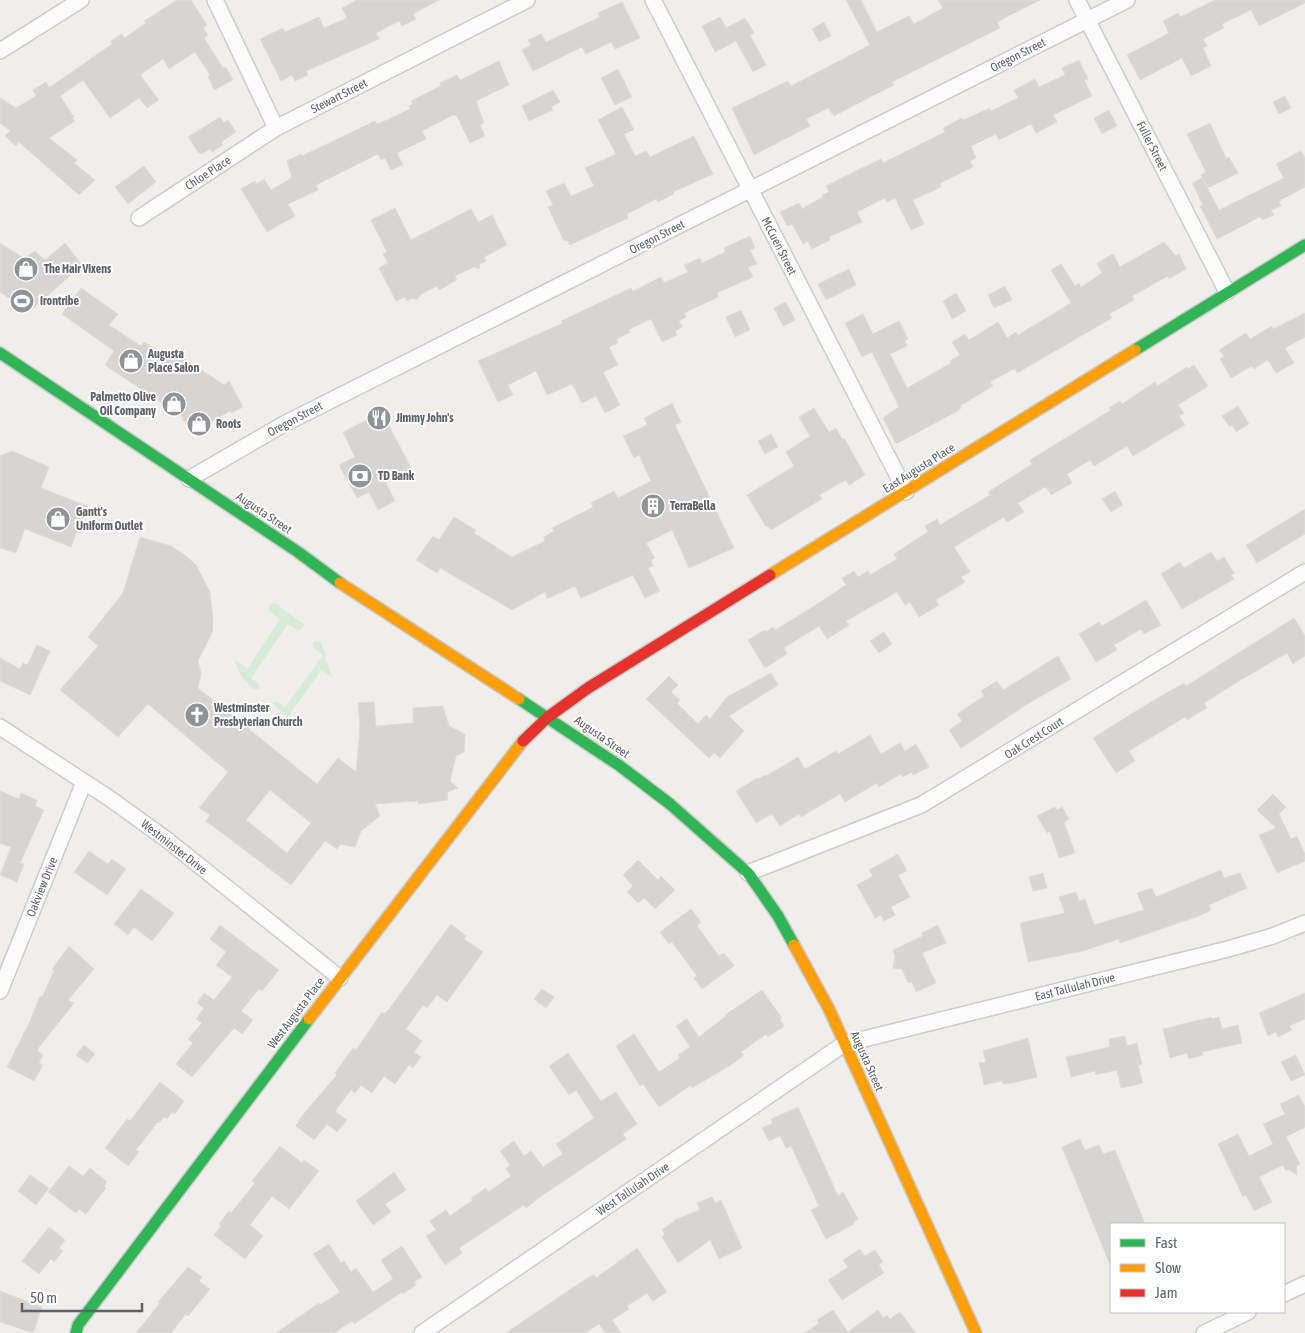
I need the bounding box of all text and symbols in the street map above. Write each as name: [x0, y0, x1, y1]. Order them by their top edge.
street label: Oregon Street: [988, 35, 1049, 75]
street label: Stewart Street: [309, 76, 370, 116]
street label: Fuller Street: [1134, 119, 1171, 174]
street label: Chloe Place: [183, 153, 233, 193]
street label: McCuen Street: [758, 215, 800, 278]
street label: Oregon Street: [627, 217, 688, 257]
shop icon: The Hair Vixens: [13, 256, 39, 282]
place label: The Hair Vixens: [44, 262, 112, 276]
sports icon: Irontribe: [9, 288, 35, 314]
place label: Irontribe: [40, 294, 80, 308]
place label: Augusta Place Salon: [147, 347, 199, 375]
shop icon: Augusta Place Salon: [118, 348, 144, 374]
place label: Palmetto Olive Oil Company: [90, 390, 157, 418]
shop icon: Palmetto Olive Oil Company: [161, 391, 187, 417]
street label: Oregon Street: [265, 398, 325, 439]
restaurant icon: Jimmy John's: [366, 405, 392, 431]
shop icon: Roots: [186, 411, 212, 437]
place label: Jimmy John's: [395, 411, 454, 425]
place label: Roots: [216, 417, 242, 431]
street label: East Augusta Place: [880, 440, 958, 496]
bank icon: TD Bank: [347, 463, 373, 489]
place label: TD Bank: [378, 469, 415, 483]
street label: Augusta Street: [234, 489, 295, 537]
building icon: TerraBella: [640, 493, 666, 519]
place label: TerraBella: [670, 499, 716, 513]
place label: Gantt's Uniform Outlet: [76, 505, 143, 533]
shop icon: Gantt's Uniform Outlet: [45, 506, 71, 532]
place label: Westminster Presbyterian Church: [213, 701, 303, 729]
church icon: Westminster Presbyterian Church: [184, 702, 210, 728]
street label: Augusta Street: [572, 713, 633, 761]
street label: Oak Crest Court: [1002, 714, 1067, 762]
street label: Westminster Drive: [138, 817, 210, 877]
street label: Oakview Drive: [24, 855, 60, 919]
street label: East Tallulah Drive: [1034, 970, 1116, 1004]
street label: West Augusta Place: [265, 975, 327, 1051]
street label: Augusta Street: [848, 1029, 887, 1094]
street label: West Tallulah Drive: [594, 1159, 672, 1219]
legend: [1110, 1223, 1285, 1313]
text: Fast: [1155, 1234, 1177, 1251]
text: Slow: [1155, 1259, 1181, 1276]
scale bar: [22, 1280, 142, 1312]
text: Jam: [1155, 1284, 1178, 1301]
text: 50 m: [30, 1289, 57, 1306]

